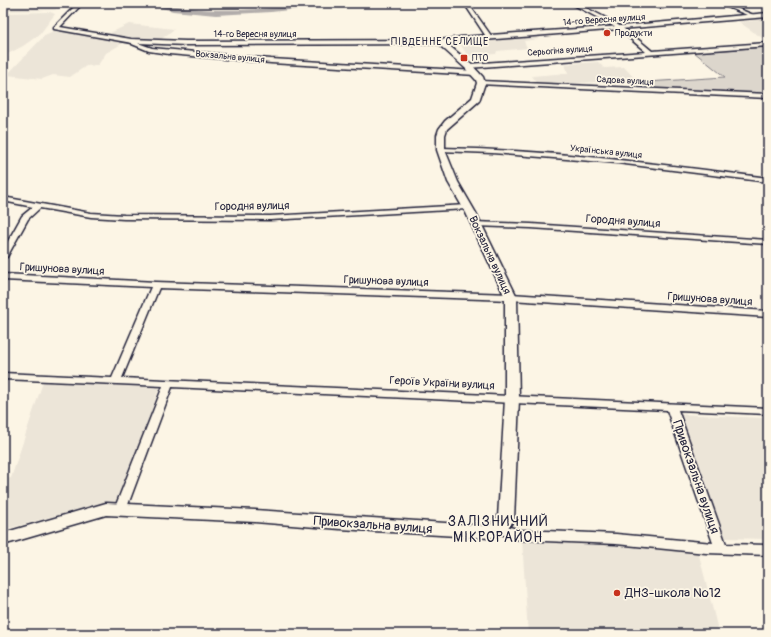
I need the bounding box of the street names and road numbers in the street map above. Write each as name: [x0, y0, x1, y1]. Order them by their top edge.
street label: 14-го Вересня вулиця: [562, 12, 646, 28]
street label: 14-го Вересня вулиця: [214, 29, 296, 40]
street label: Серьогіна вулиця: [527, 43, 593, 59]
street label: Вокзальна вулиця: [195, 48, 265, 66]
street label: Садова вулиця: [596, 74, 654, 88]
street label: Українська вулиця: [569, 143, 643, 161]
street label: Городня вулиця: [215, 199, 289, 213]
street label: Городня вулиця: [585, 212, 661, 230]
street label: Вокзальна вулиця: [466, 214, 514, 296]
street label: Гришунова вулиця: [19, 260, 105, 278]
street label: Гришунова вулиця: [343, 273, 429, 289]
street label: Гришунова вулиця: [667, 290, 753, 308]
street label: Героїв України вулиця: [389, 374, 495, 392]
street label: Привокзальна вулиця: [669, 418, 723, 536]
street label: Привокзальна вулиця: [313, 513, 433, 537]

